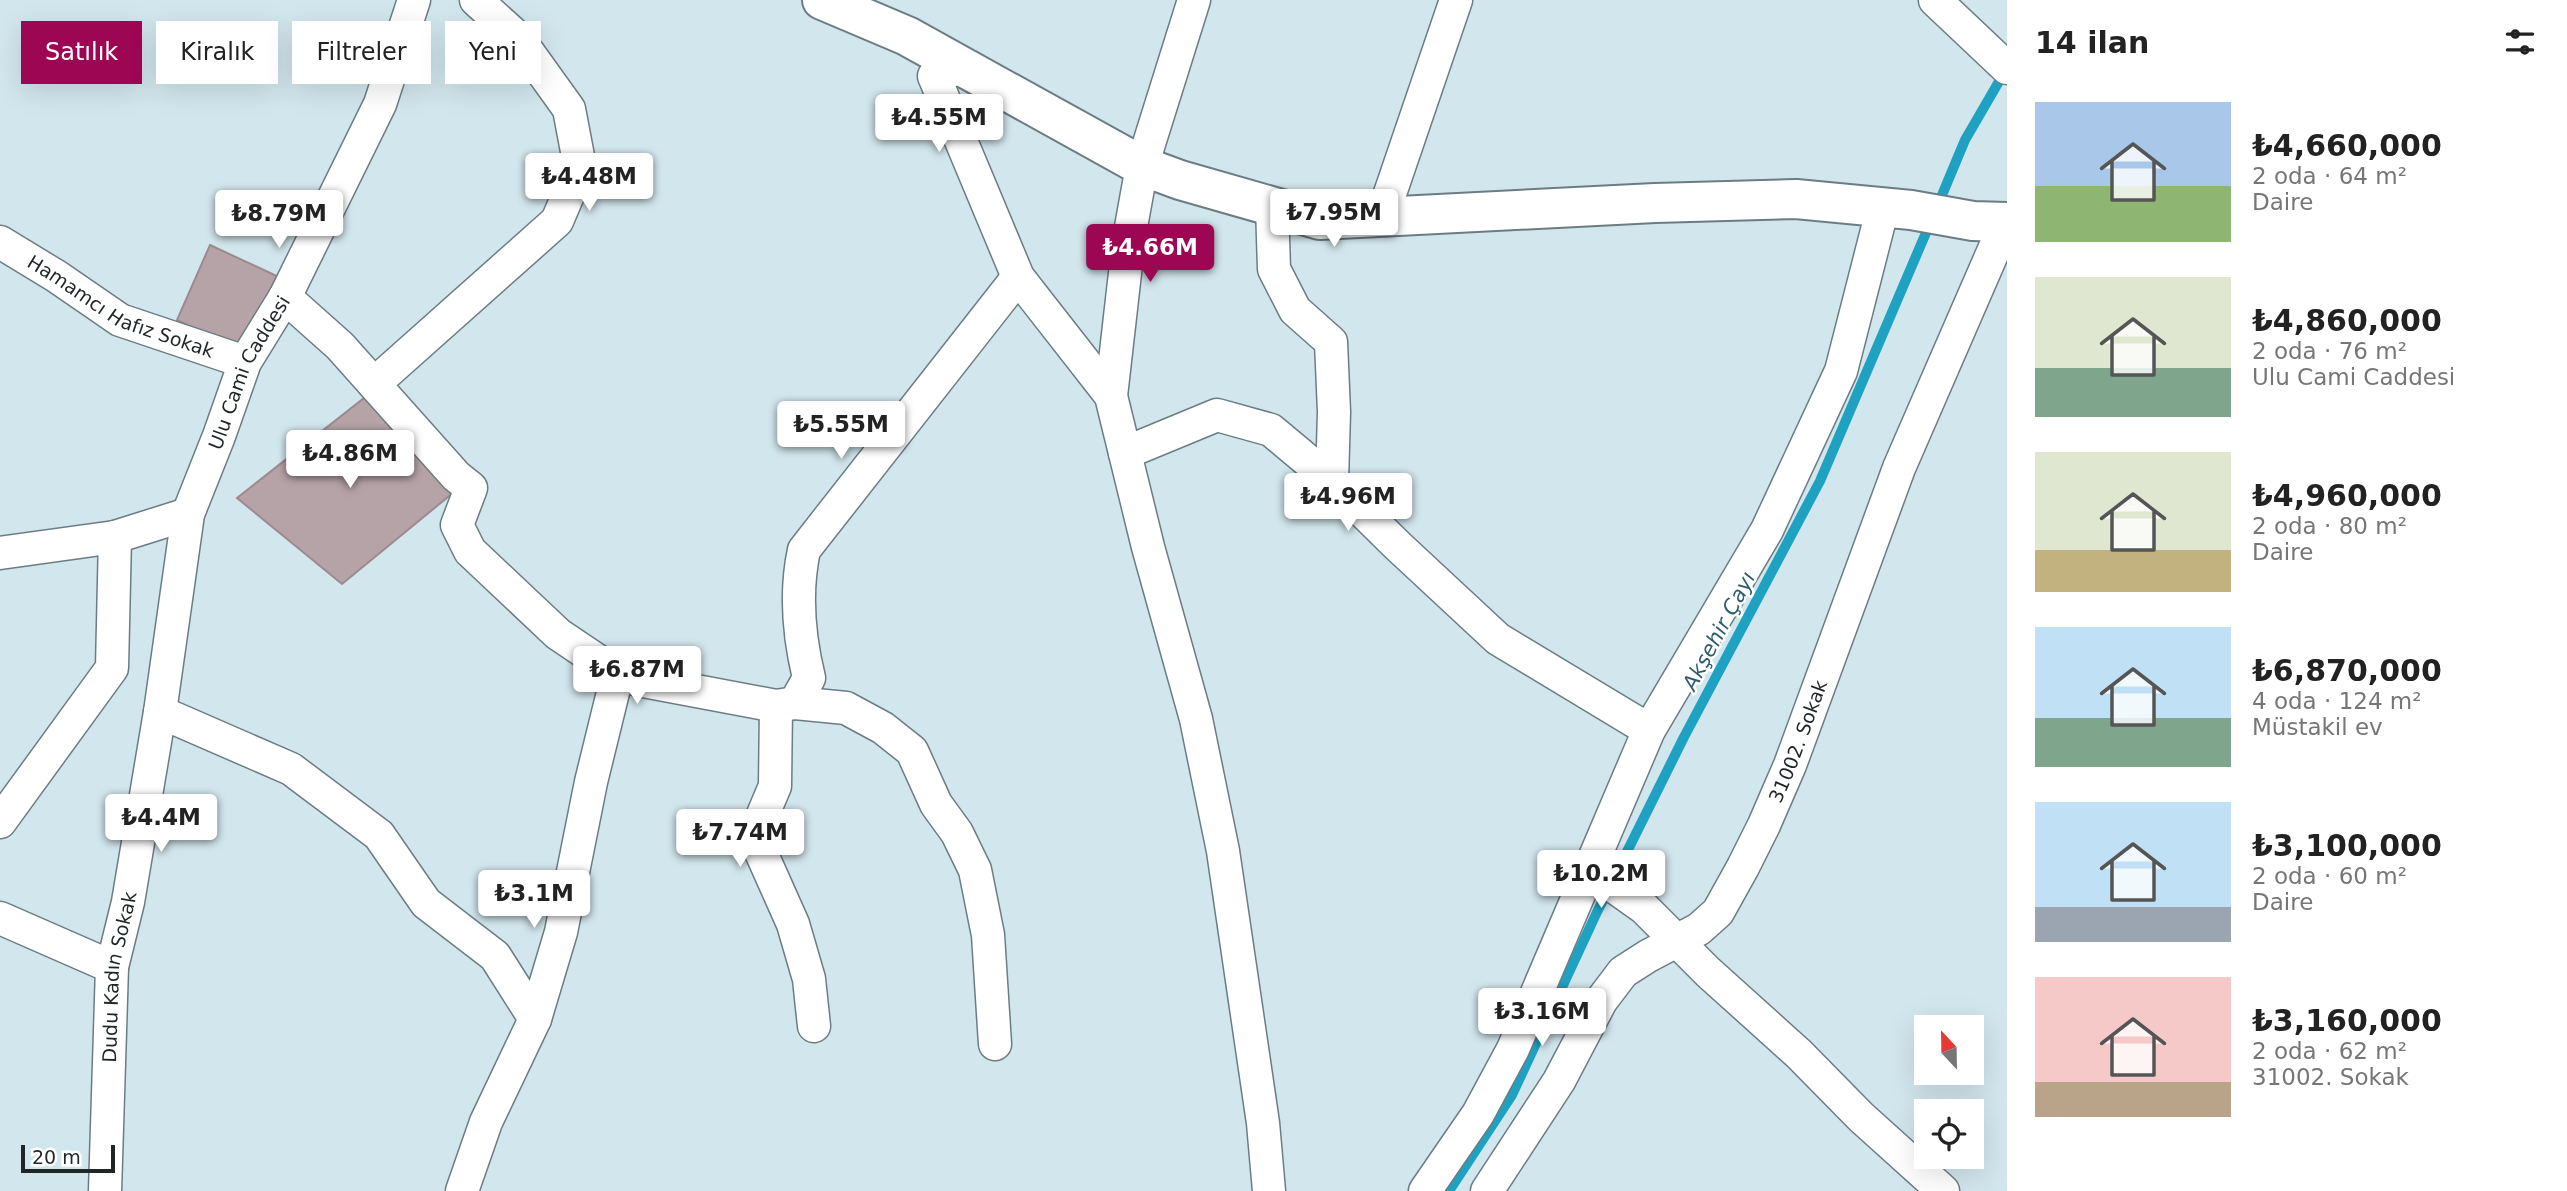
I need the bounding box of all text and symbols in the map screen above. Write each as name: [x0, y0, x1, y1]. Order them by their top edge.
chip: Satılık: [21, 21, 142, 84]
chip: Kiralık: [156, 21, 278, 84]
chip: Filtreler: [292, 21, 431, 84]
chip: Yeni: [445, 21, 541, 84]
icon: filters: [2501, 23, 2539, 61]
text: 14 ilan: [2035, 25, 2149, 60]
pin: ₺4.55M: [882, 94, 996, 154]
text: ₺4.55M: [891, 104, 987, 130]
text: ₺4,660,000: [2252, 128, 2442, 163]
icon: home: [2091, 130, 2175, 214]
pin: ₺4.48M: [532, 154, 646, 213]
text: ₺4.48M: [541, 163, 637, 189]
text: 2 oda · 64 m²: [2252, 163, 2407, 189]
text: Daire: [2252, 189, 2313, 215]
pin: ₺8.79M: [222, 190, 336, 250]
pin: ₺7.95M: [1277, 190, 1391, 249]
text: ₺7.95M: [1286, 199, 1382, 225]
text: ₺8.79M: [231, 200, 327, 226]
pin: ₺4.66M: [1093, 224, 1207, 284]
text: ₺4.66M: [1102, 234, 1198, 260]
street label: Hamamcı Hafız Sokak: [24, 250, 217, 362]
street label: Ulu Cami Caddesi: [204, 292, 294, 453]
text: ₺4,860,000: [2252, 303, 2442, 338]
icon: home: [2091, 305, 2175, 389]
text: 2 oda · 76 m²: [2252, 338, 2407, 364]
text: Ulu Cami Caddesi: [2252, 364, 2455, 390]
pin: ₺5.55M: [784, 402, 898, 461]
text: ₺5.55M: [793, 411, 889, 437]
pin: ₺4.86M: [293, 430, 407, 490]
text: ₺4.86M: [302, 440, 398, 466]
pin: ₺4.96M: [1291, 474, 1405, 533]
text: ₺4,960,000: [2252, 478, 2442, 513]
icon: home: [2091, 480, 2175, 564]
text: ₺4.96M: [1300, 483, 1396, 509]
text: 2 oda · 80 m²: [2252, 513, 2407, 539]
text: Daire: [2252, 539, 2313, 565]
water label: Akşehir Çayı: [1677, 568, 1760, 696]
pin: ₺6.87M: [580, 646, 694, 706]
text: ₺6,870,000: [2252, 653, 2442, 688]
icon: home: [2091, 655, 2175, 739]
text: ₺6.87M: [589, 656, 685, 682]
street label: 31002. Sokak: [1764, 677, 1831, 806]
text: 4 oda · 124 m²: [2252, 688, 2421, 714]
text: Müstakil ev: [2252, 714, 2383, 740]
pin: ₺4.4M: [112, 794, 210, 854]
text: ₺4.4M: [121, 804, 201, 830]
pin: ₺7.74M: [683, 810, 797, 869]
text: ₺7.74M: [692, 819, 788, 845]
text: ₺3,100,000: [2252, 828, 2442, 863]
icon: home: [2091, 830, 2175, 914]
pin: ₺10.2M: [1544, 850, 1658, 910]
text: ₺10.2M: [1553, 860, 1649, 886]
text: 2 oda · 60 m²: [2252, 863, 2407, 889]
pin: ₺3.1M: [485, 870, 583, 930]
text: ₺3.1M: [494, 880, 574, 906]
text: Daire: [2252, 889, 2313, 915]
street label: Dudu Kadın Sokak: [98, 890, 141, 1063]
pin: ₺3.16M: [1485, 988, 1599, 1048]
text: ₺3.16M: [1494, 998, 1590, 1024]
text: ₺3,160,000: [2252, 1003, 2442, 1038]
icon: home: [2091, 1005, 2175, 1089]
north arrow: [1914, 1015, 1984, 1085]
map controls: [1914, 1015, 1984, 1169]
text: 2 oda · 62 m²: [2252, 1038, 2407, 1064]
text: 31002. Sokak: [2252, 1064, 2409, 1090]
button: locate: [1914, 1099, 1984, 1169]
scale bar: [21, 1142, 116, 1174]
text: 20 m: [32, 1146, 81, 1168]

